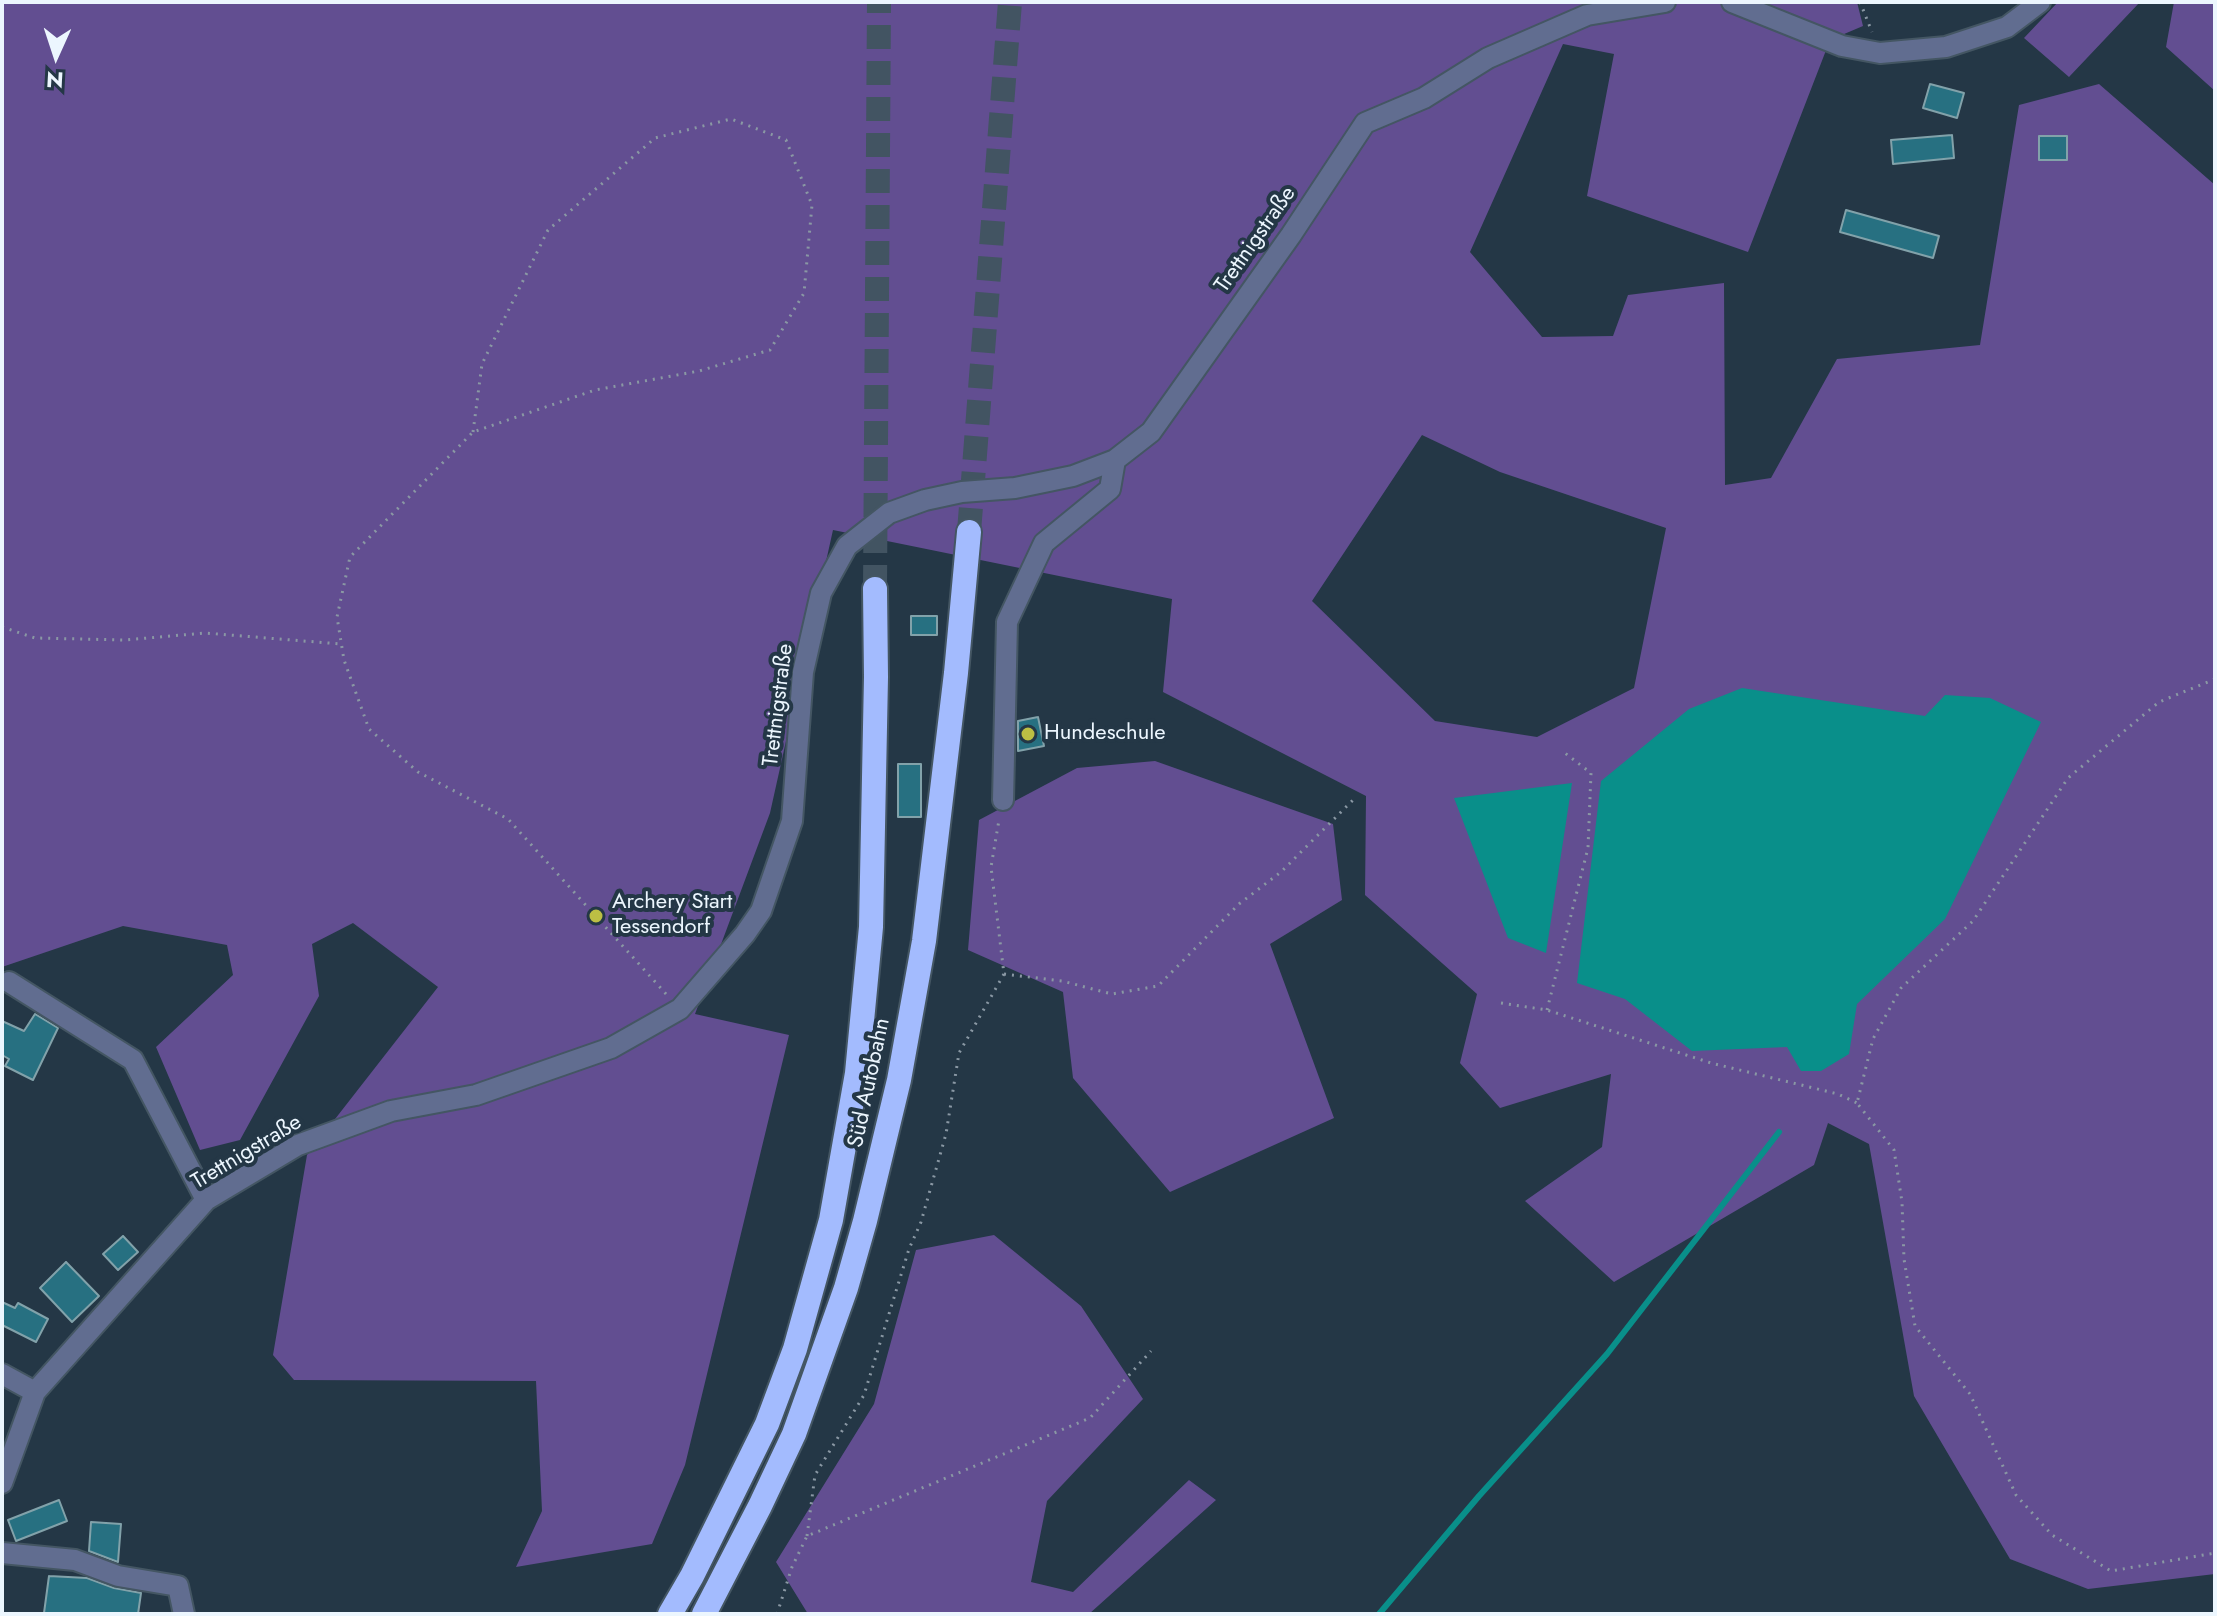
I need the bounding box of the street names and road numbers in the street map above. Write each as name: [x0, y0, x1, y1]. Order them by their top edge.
street label: Trettnigstraße: [1210, 182, 1302, 298]
street label: Trettnigstraße: [758, 642, 800, 768]
street label: Süd Autobahn: [843, 1016, 897, 1150]
street label: Trettnigstraße: [187, 1110, 307, 1196]

